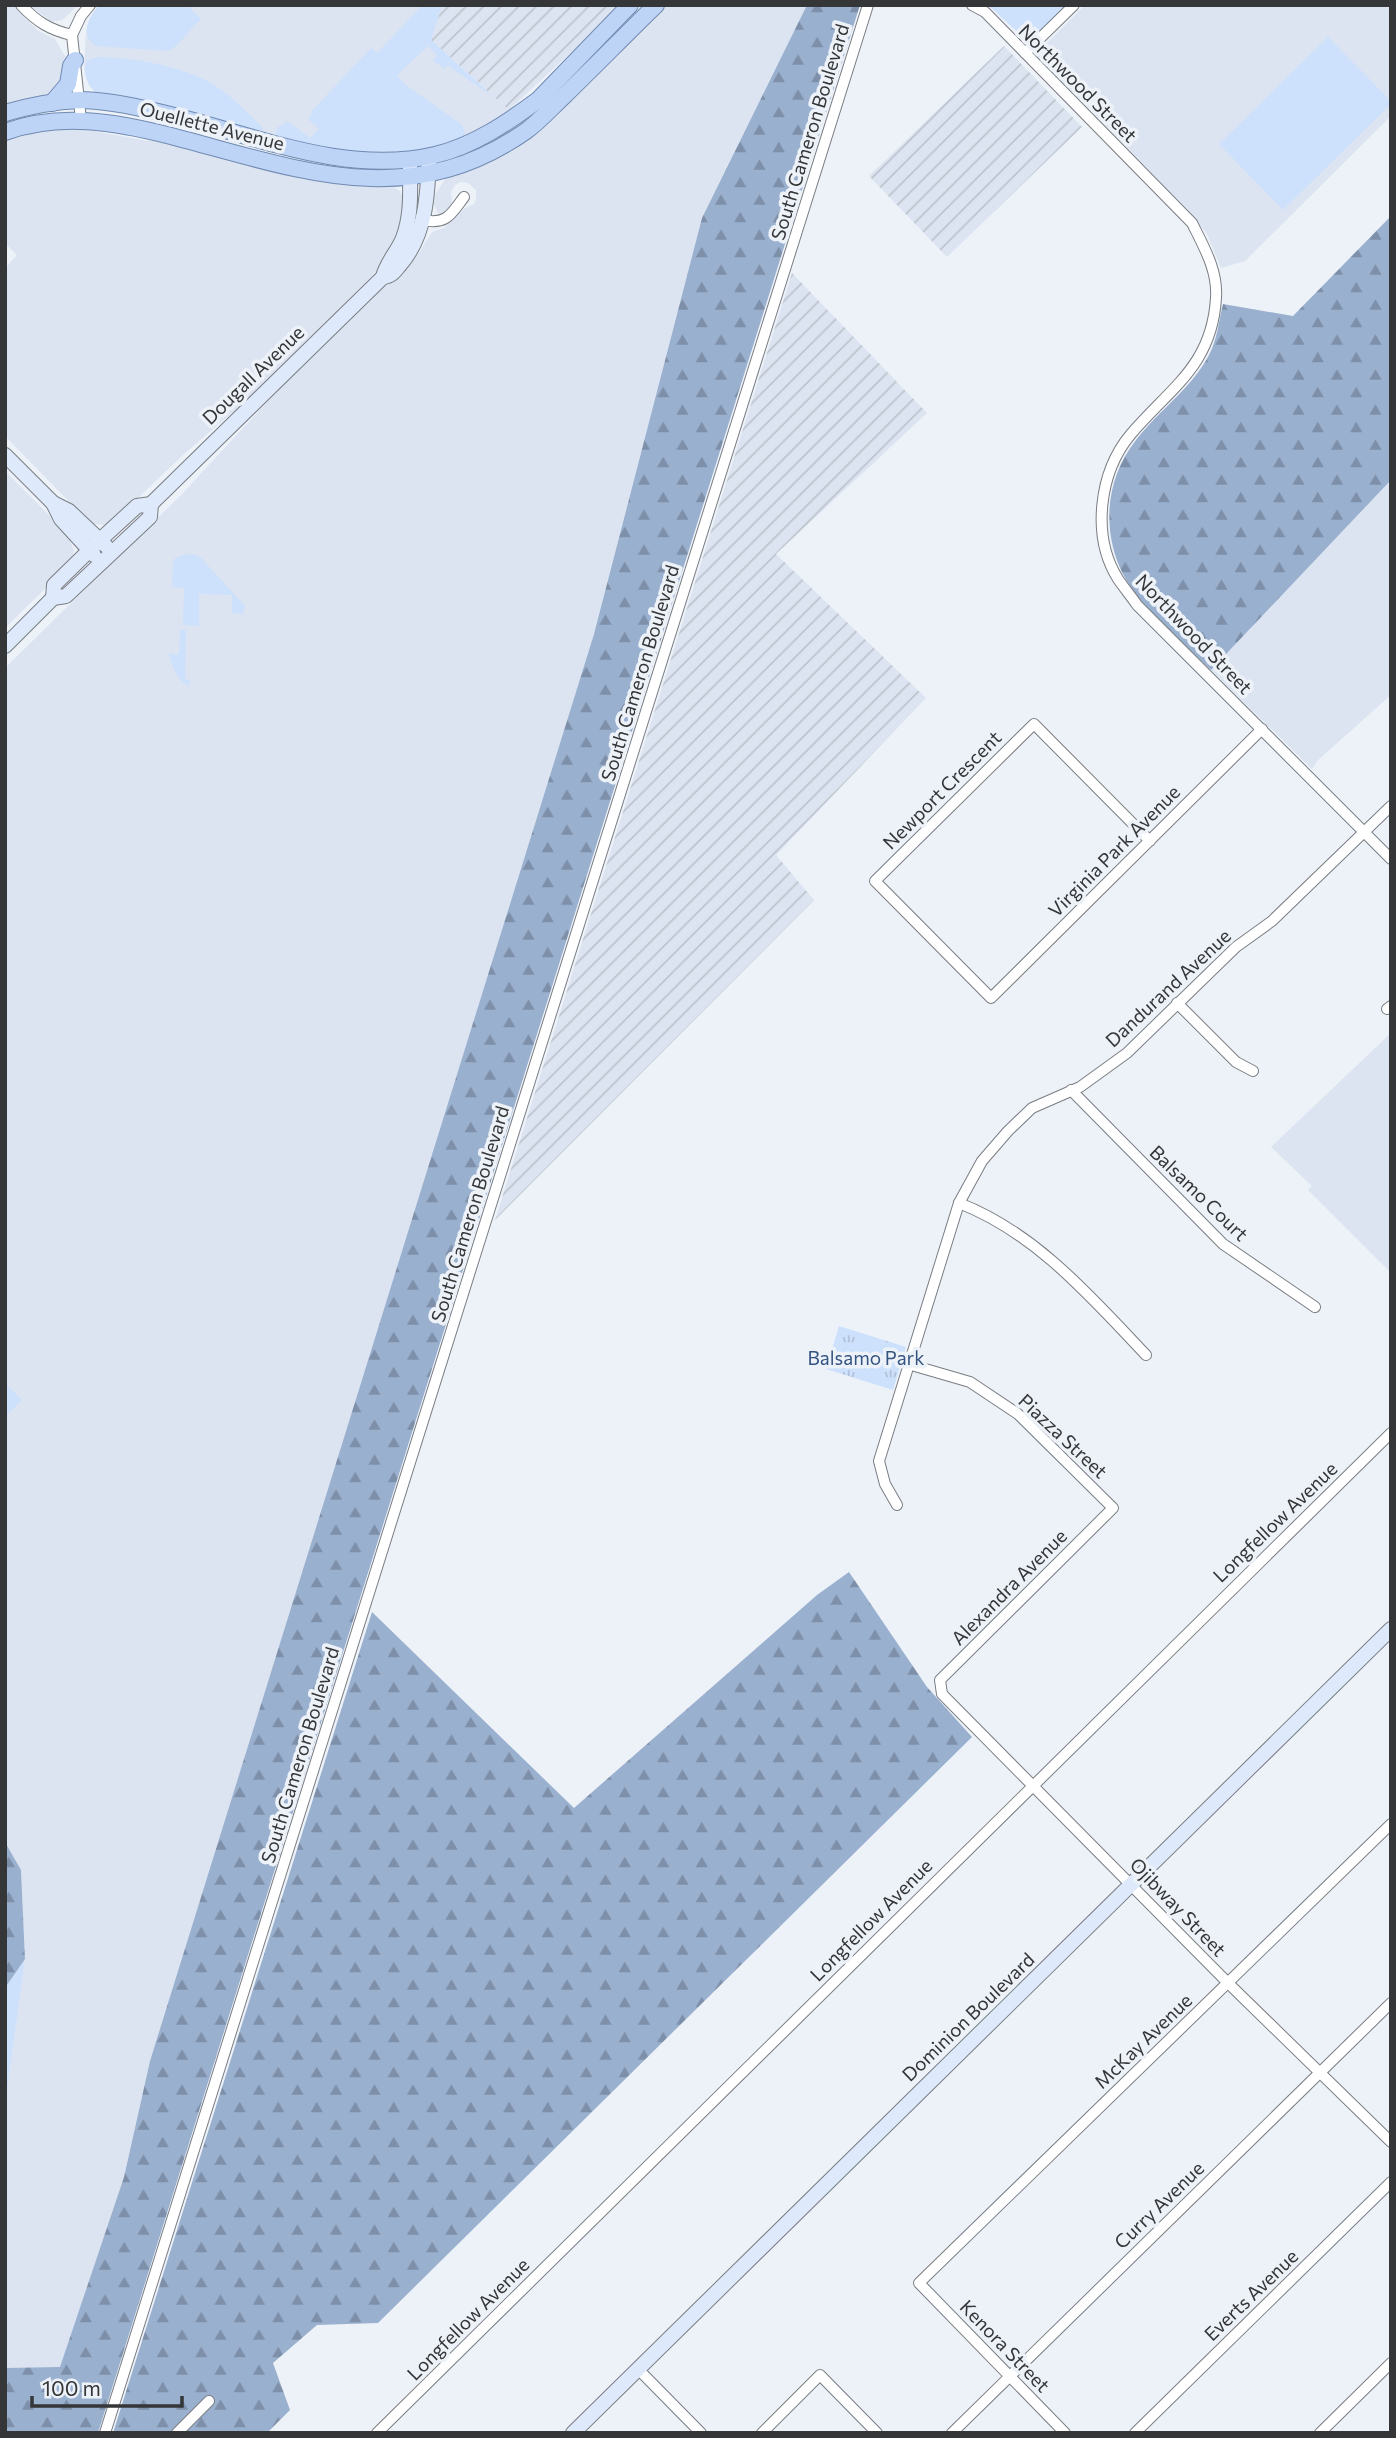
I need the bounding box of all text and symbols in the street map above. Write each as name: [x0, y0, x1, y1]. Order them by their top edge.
street label: Northwood Street: [1014, 19, 1142, 147]
street label: South Cameron Boulevard: [766, 21, 853, 243]
street label: Ouellette Avenue: [137, 96, 287, 155]
street label: Dougall Avenue: [197, 320, 308, 429]
street label: South Cameron Boulevard: [596, 562, 683, 784]
street label: Northwood Street: [1131, 569, 1258, 698]
street label: Newport Crescent: [878, 726, 1006, 854]
street label: Virginia Park Avenue: [1043, 780, 1184, 921]
street label: Dandurand Avenue: [1100, 924, 1235, 1051]
street label: South Cameron Boulevard: [426, 1103, 513, 1325]
street label: Balsamo Court: [1145, 1140, 1253, 1245]
park label: Balsamo Park: [808, 1346, 924, 1369]
street label: Piazza Street: [1014, 1389, 1113, 1483]
street label: Longfellow Avenue: [1208, 1457, 1341, 1587]
street label: Alexandra Avenue: [946, 1524, 1071, 1649]
street label: South Cameron Boulevard: [256, 1644, 343, 1866]
street label: Ojibway Street: [1126, 1853, 1231, 1961]
street label: Longfellow Avenue: [805, 1854, 937, 1986]
street label: Dominion Boulevard: [897, 1948, 1039, 2086]
street label: McKay Avenue: [1089, 1988, 1196, 2093]
street label: Curry Avenue: [1109, 2156, 1208, 2253]
street label: Everts Avenue: [1199, 2244, 1302, 2345]
street label: Longfellow Avenue: [402, 2253, 534, 2385]
street label: Kenora Street: [956, 2295, 1055, 2397]
scale bar: [32, 2364, 182, 2408]
text: 100 m: [42, 2375, 101, 2400]

